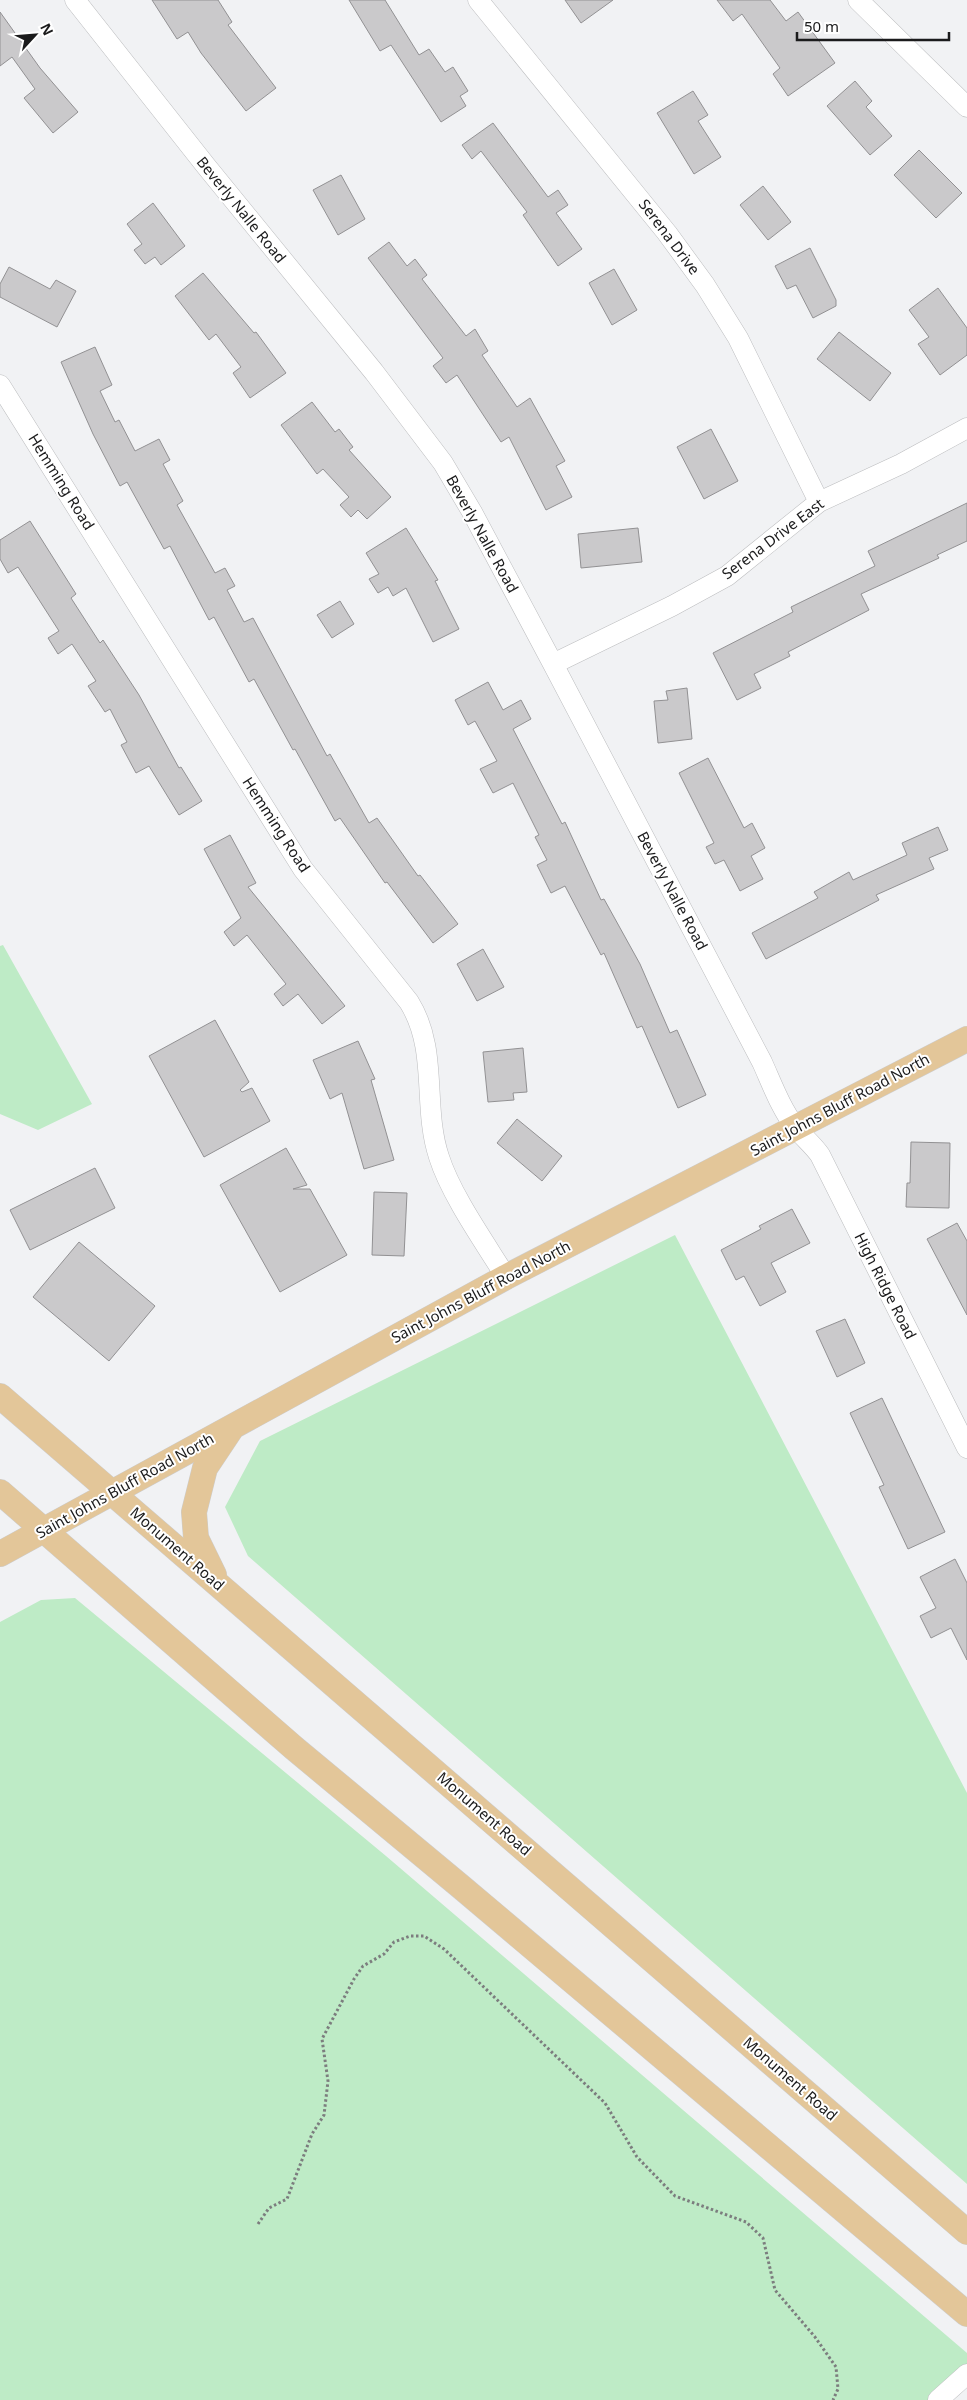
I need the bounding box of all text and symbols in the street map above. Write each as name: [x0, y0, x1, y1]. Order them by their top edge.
north arrow: [10, 10, 60, 60]
scale bar: [797, 10, 950, 42]
text: 50 m: [804, 16, 839, 36]
text: N: [36, 20, 58, 38]
street label: Beverly Nalle Road: [193, 152, 291, 267]
street label: Serena Drive: [635, 195, 705, 278]
street label: Hemming Road: [24, 430, 99, 533]
street label: Beverly Nalle Road: [442, 471, 524, 596]
street label: Serena Drive East: [717, 493, 828, 583]
street label: Hemming Road: [239, 773, 315, 876]
street label: Beverly Nalle Road: [633, 828, 713, 953]
street label: Saint Johns Bluff Road North: [746, 1048, 933, 1160]
street label: High Ridge Road: [850, 1229, 921, 1342]
street label: Saint Johns Bluff Road North: [387, 1235, 574, 1347]
street label: Saint Johns Bluff Road North: [32, 1428, 217, 1542]
street label: Monument Road: [126, 1502, 229, 1595]
street label: Monument Road: [433, 1767, 536, 1860]
street label: Monument Road: [739, 2032, 842, 2125]

